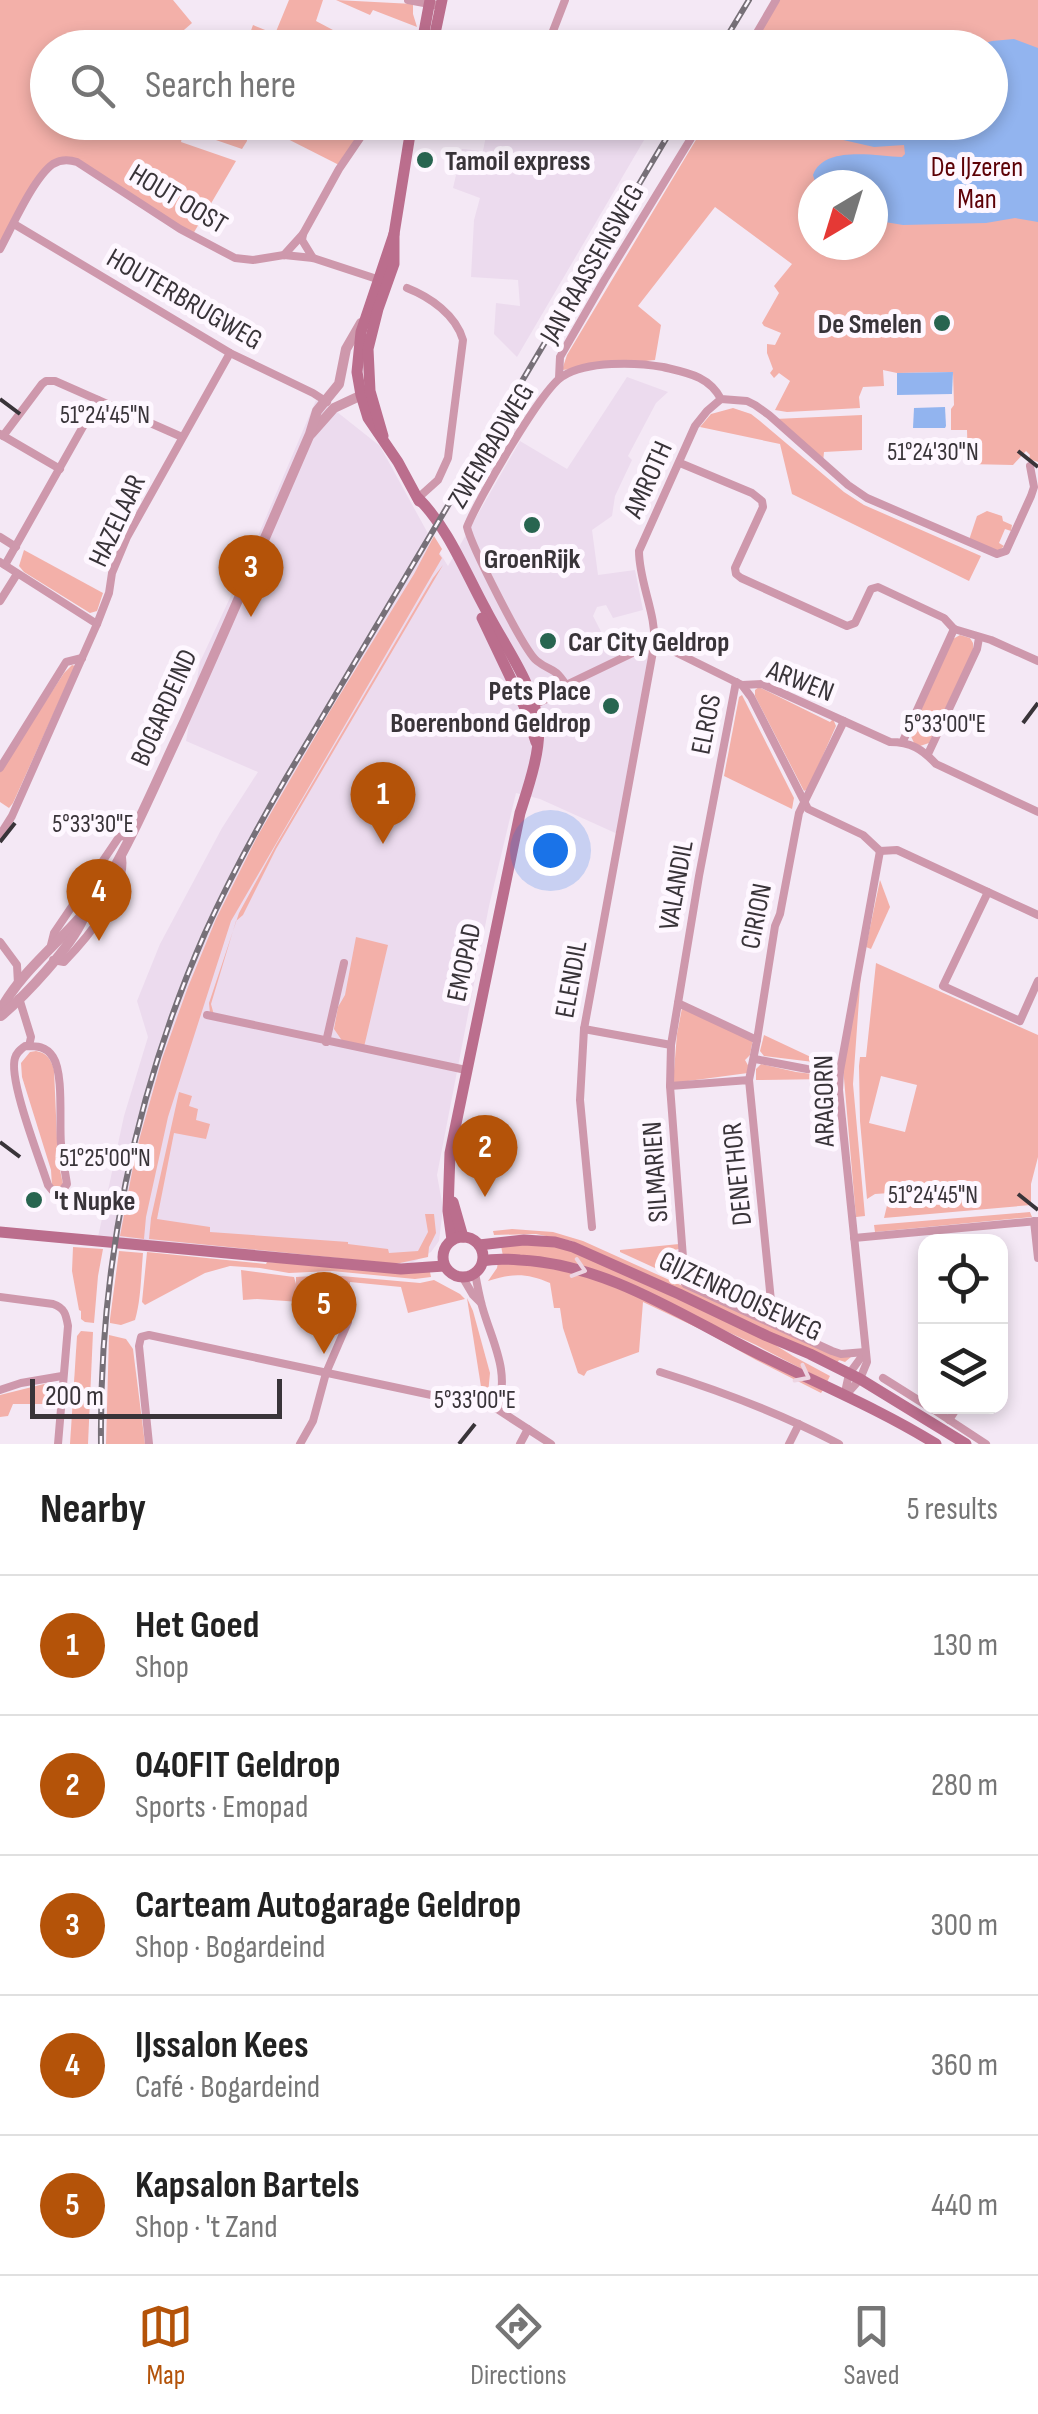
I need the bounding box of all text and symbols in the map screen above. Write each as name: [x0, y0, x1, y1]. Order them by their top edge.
search box: [30, 30, 1008, 140]
icon: search: [65, 58, 120, 113]
text: Search here: [145, 63, 296, 108]
place label: Tamoil express: [445, 145, 590, 178]
marker: Tamoil express: [414, 149, 436, 171]
park label: De IJzeren Man: [931, 151, 1023, 216]
street label: HOUT OOST: [123, 157, 233, 241]
north arrow: [798, 170, 888, 260]
street label: JAN RAASSENSWEG: [533, 178, 651, 350]
street label: HOUTERBRUGWEG: [101, 241, 268, 357]
place label: De Smelen: [818, 308, 922, 341]
marker: De Smelen: [931, 312, 953, 334]
street label: ZWEMBADWEG: [441, 378, 541, 514]
text: 51°24'45"N: [60, 400, 150, 431]
street label: AMROTH: [617, 436, 680, 524]
text: 51°24'30"N: [887, 437, 979, 468]
street label: HAZELAAR: [82, 469, 153, 572]
marker: GroenRijk: [521, 514, 543, 536]
pin: 3: [218, 534, 284, 617]
place label: GroenRijk: [484, 543, 580, 576]
place label: Car City Geldrop: [568, 626, 729, 659]
marker: Car City Geldrop: [537, 630, 559, 652]
street label: BOGARDEIND: [124, 644, 205, 771]
street label: ARWEN: [762, 653, 838, 709]
place label: Pets Place Boerenbond Geldrop: [390, 675, 591, 740]
street label: ELROS: [685, 692, 728, 757]
marker: Pets Place Boerenbond Geldrop: [600, 695, 622, 717]
text: 5°33'00"E: [904, 709, 986, 740]
pin: 1: [350, 762, 416, 844]
text: 5°33'30"E: [52, 809, 134, 840]
your location: [525, 825, 576, 876]
street label: VALANDIL: [652, 838, 701, 933]
pin: 4: [66, 858, 132, 941]
street label: CIRION: [734, 881, 779, 952]
street label: EMOPAD: [440, 920, 489, 1004]
street label: ELENDIL: [548, 938, 594, 1020]
street label: ARAGORN: [807, 1055, 842, 1148]
pin: 2: [452, 1114, 518, 1197]
street label: SILMARIEN: [636, 1120, 675, 1223]
street label: DENETHOR: [716, 1121, 759, 1227]
text: 51°25'00"N: [59, 1143, 151, 1174]
text: 51°24'45"N: [888, 1180, 978, 1211]
place label: 't Nupke: [54, 1185, 135, 1218]
marker: 't Nupke: [23, 1189, 45, 1211]
map controls: [918, 1234, 1008, 1414]
button: locate: [918, 1234, 1008, 1324]
street label: GIJZENROOISEWEG: [654, 1244, 827, 1348]
one-way arrow: [569, 1257, 586, 1278]
pin: 5: [292, 1272, 356, 1354]
button: layers: [918, 1324, 1008, 1414]
one-way arrow: [793, 1363, 811, 1382]
scale bar: [30, 1374, 282, 1418]
text: 200 m: [45, 1380, 104, 1413]
text: 5°33'00"E: [434, 1385, 516, 1416]
text: Nearby: [40, 1484, 146, 1535]
text: 5 results: [907, 1490, 998, 1529]
text: Het Goed: [135, 1603, 259, 1648]
text: 1: [66, 1626, 79, 1665]
text: 130 m: [933, 1626, 998, 1665]
text: Shop: [135, 1648, 189, 1687]
text: 040FIT Geldrop: [135, 1743, 340, 1788]
text: 2: [65, 1766, 80, 1805]
text: 280 m: [931, 1766, 998, 1805]
text: Sports · Emopad: [135, 1788, 308, 1827]
text: Carteam Autogarage Geldrop: [135, 1883, 521, 1928]
text: 3: [65, 1906, 80, 1945]
text: 300 m: [930, 1906, 998, 1945]
text: Shop · Bogardeind: [135, 1928, 325, 1967]
text: IJssalon Kees: [135, 2023, 309, 2068]
text: 4: [65, 2046, 80, 2085]
text: 360 m: [931, 2046, 998, 2085]
text: Café · Bogardeind: [135, 2068, 320, 2107]
text: Kapsalon Bartels: [135, 2163, 360, 2208]
text: 5: [65, 2186, 80, 2225]
text: 440 m: [931, 2186, 998, 2225]
text: Shop · 't Zand: [135, 2208, 278, 2247]
tab: Map: [138, 2299, 193, 2392]
tab: Directions: [470, 2299, 567, 2392]
tab: Saved: [843, 2299, 900, 2392]

